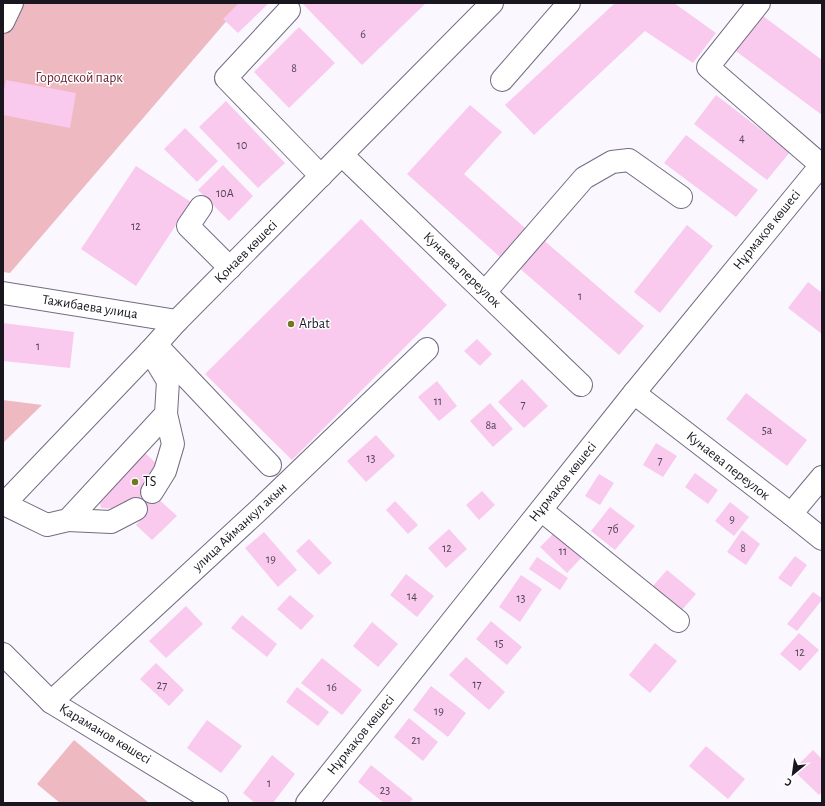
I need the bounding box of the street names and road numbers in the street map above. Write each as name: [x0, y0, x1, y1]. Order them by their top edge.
street label: Нұрмақов көшесі: [731, 187, 803, 273]
street label: Қонаев көшесі: [212, 218, 280, 286]
street label: Кунаева переулок: [421, 230, 504, 311]
street label: Тажибаева улица: [41, 293, 139, 322]
street label: Кунаева переулок: [684, 429, 773, 503]
street label: Нұрмақов көшесі: [527, 439, 599, 525]
street label: улица Айманкул акын: [190, 480, 290, 575]
street label: Нұрмақов көшесі: [325, 692, 397, 778]
street label: Қараманов көшесі: [57, 701, 153, 767]

